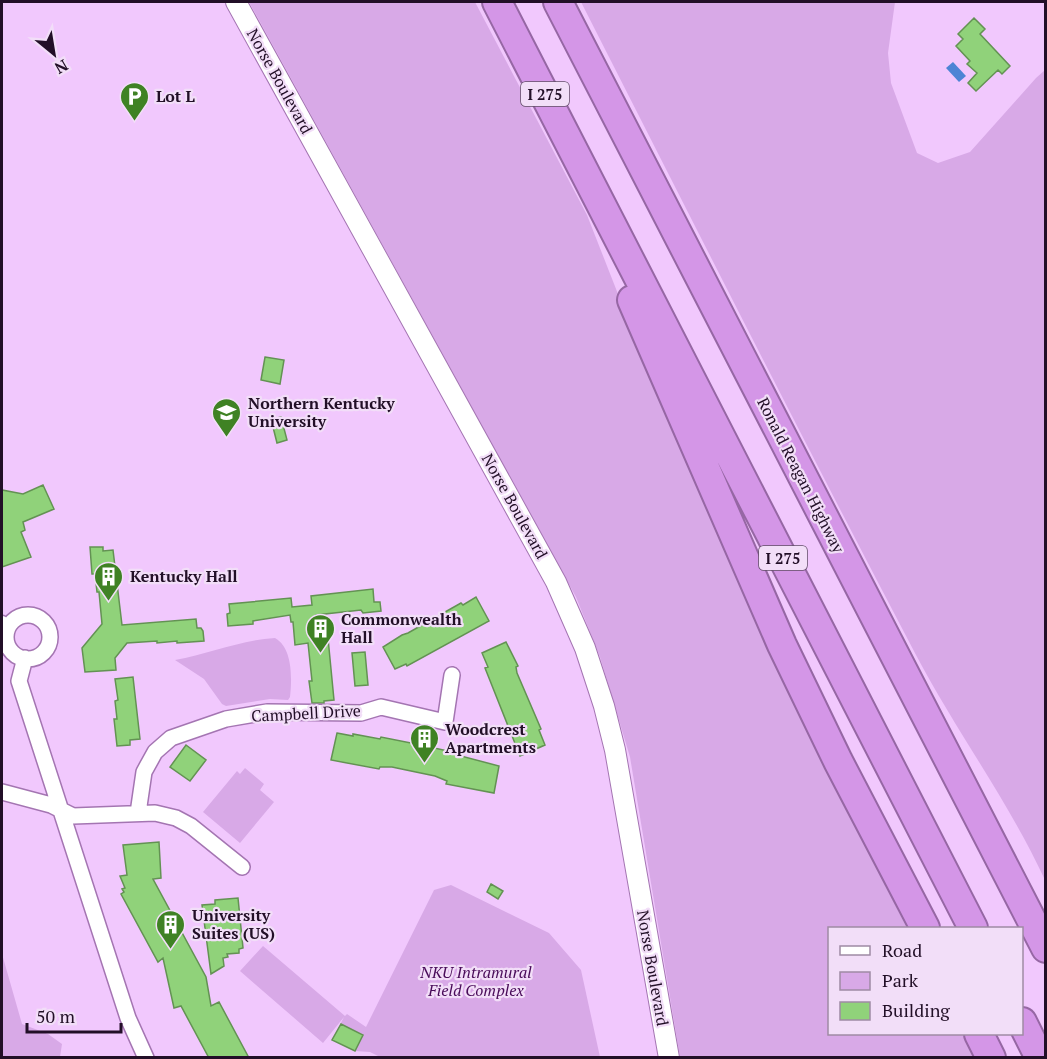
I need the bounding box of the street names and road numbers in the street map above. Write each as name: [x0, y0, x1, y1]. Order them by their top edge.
street label: Norse Boulevard: [242, 24, 318, 138]
road number: I 275: [521, 82, 569, 106]
street label: Ronald Reagan Highway: [752, 393, 850, 557]
street label: Norse Boulevard: [477, 449, 553, 563]
road number: I 275: [759, 546, 807, 570]
street label: Campbell Drive: [251, 699, 361, 727]
street label: Norse Boulevard: [632, 908, 674, 1028]

